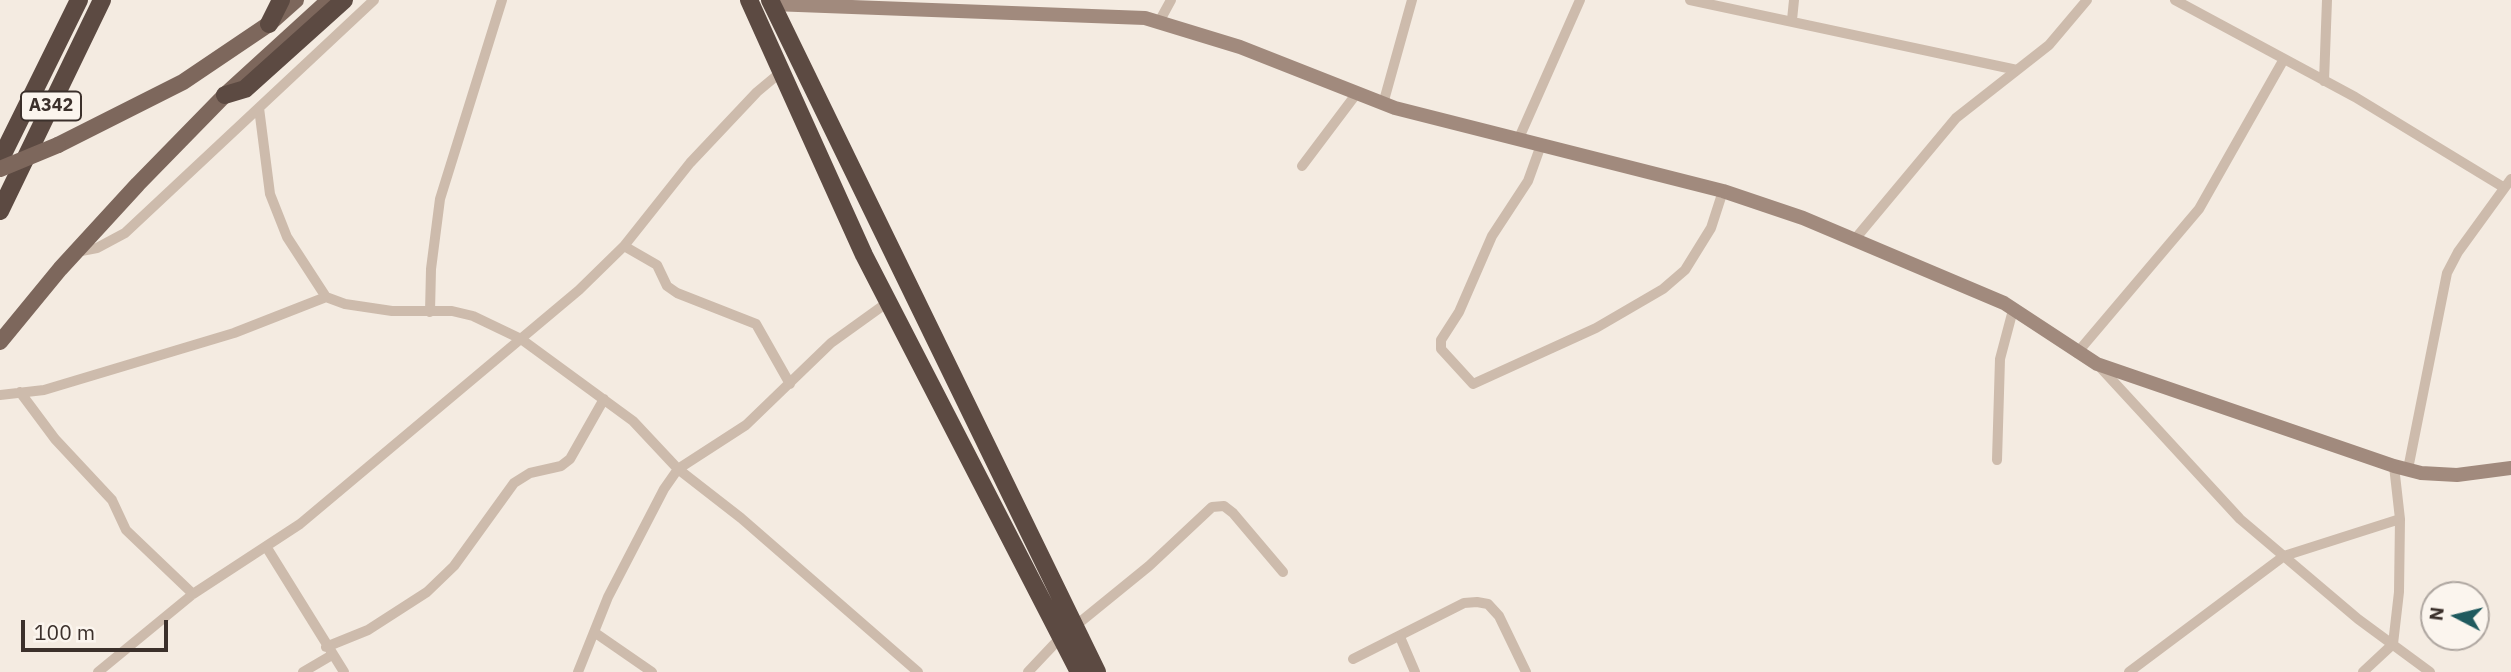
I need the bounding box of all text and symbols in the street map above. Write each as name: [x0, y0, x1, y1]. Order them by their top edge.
road number: A342: [21, 92, 81, 120]
north arrow: [2420, 581, 2490, 651]
text: N: [2423, 605, 2449, 622]
scale bar: [24, 606, 172, 650]
text: 100 m: [34, 618, 95, 646]

